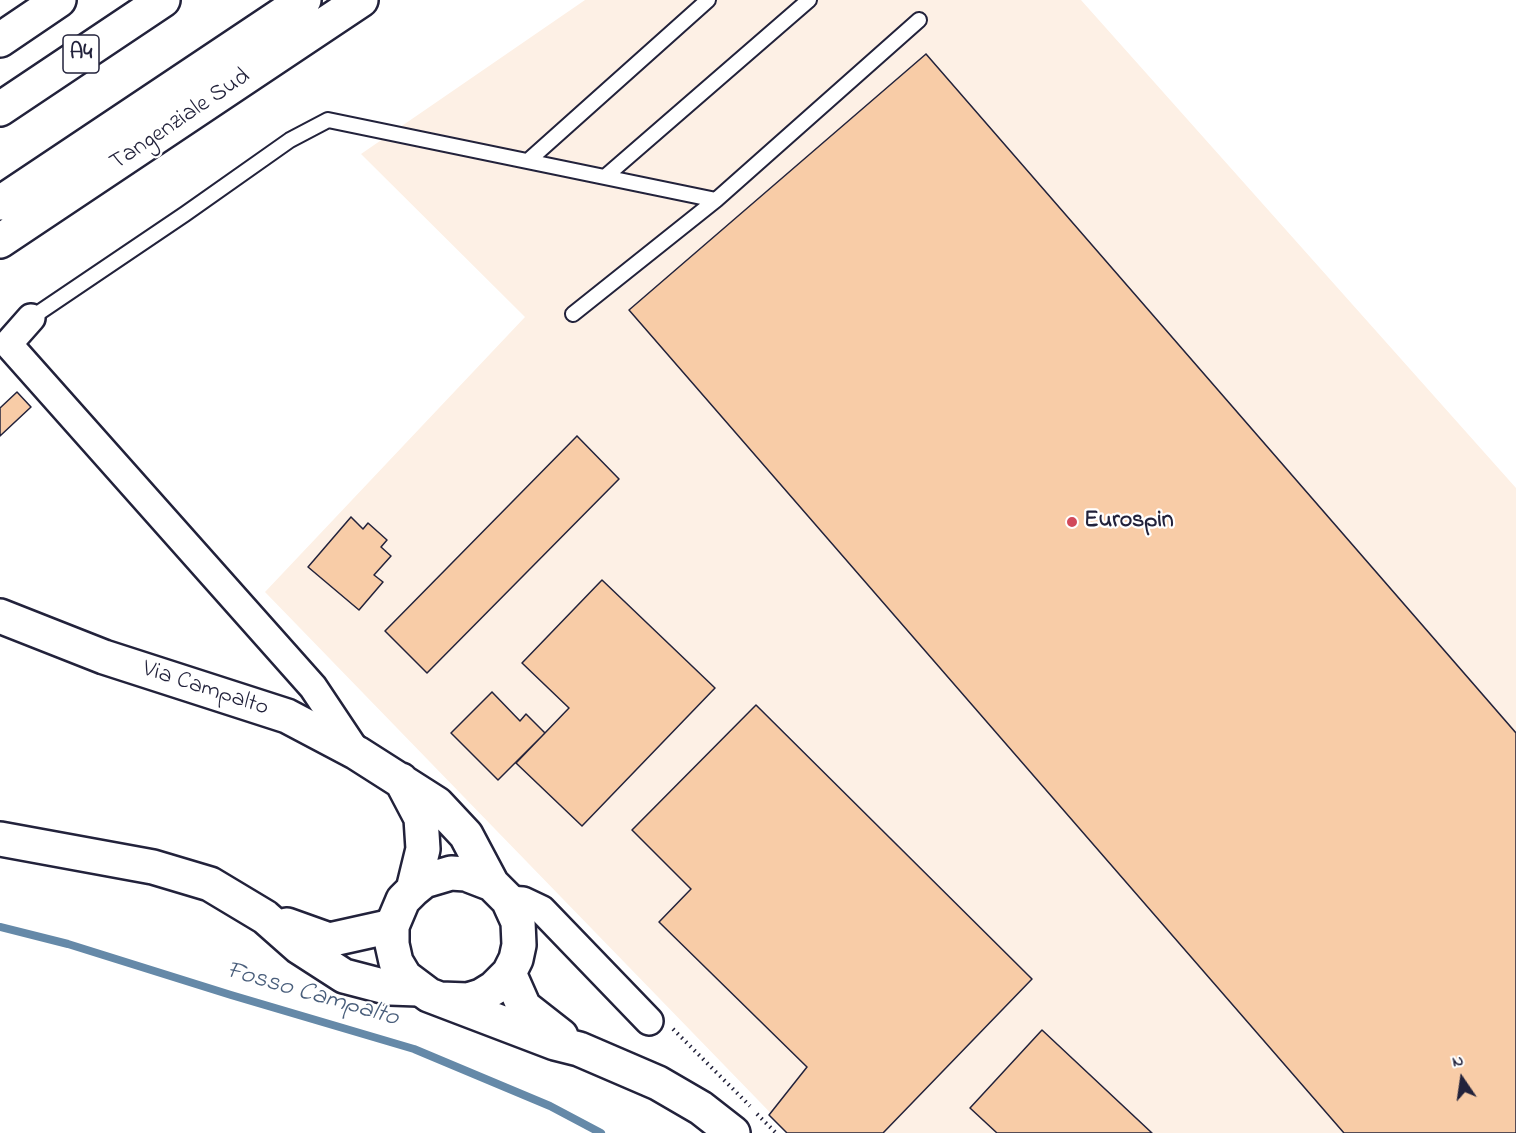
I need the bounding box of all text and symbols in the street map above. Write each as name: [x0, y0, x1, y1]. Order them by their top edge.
road number: A4: [63, 35, 99, 73]
street label: Tangenziale Sud: [106, 64, 256, 178]
place label: Eurospin: [1084, 508, 1174, 536]
marker: Eurospin: [1065, 515, 1079, 529]
street label: Via Campalto: [138, 656, 272, 724]
water label: Fosso Campalto: [222, 956, 402, 1036]
north arrow: [1432, 1049, 1492, 1109]
text: N: [1450, 1049, 1466, 1074]

